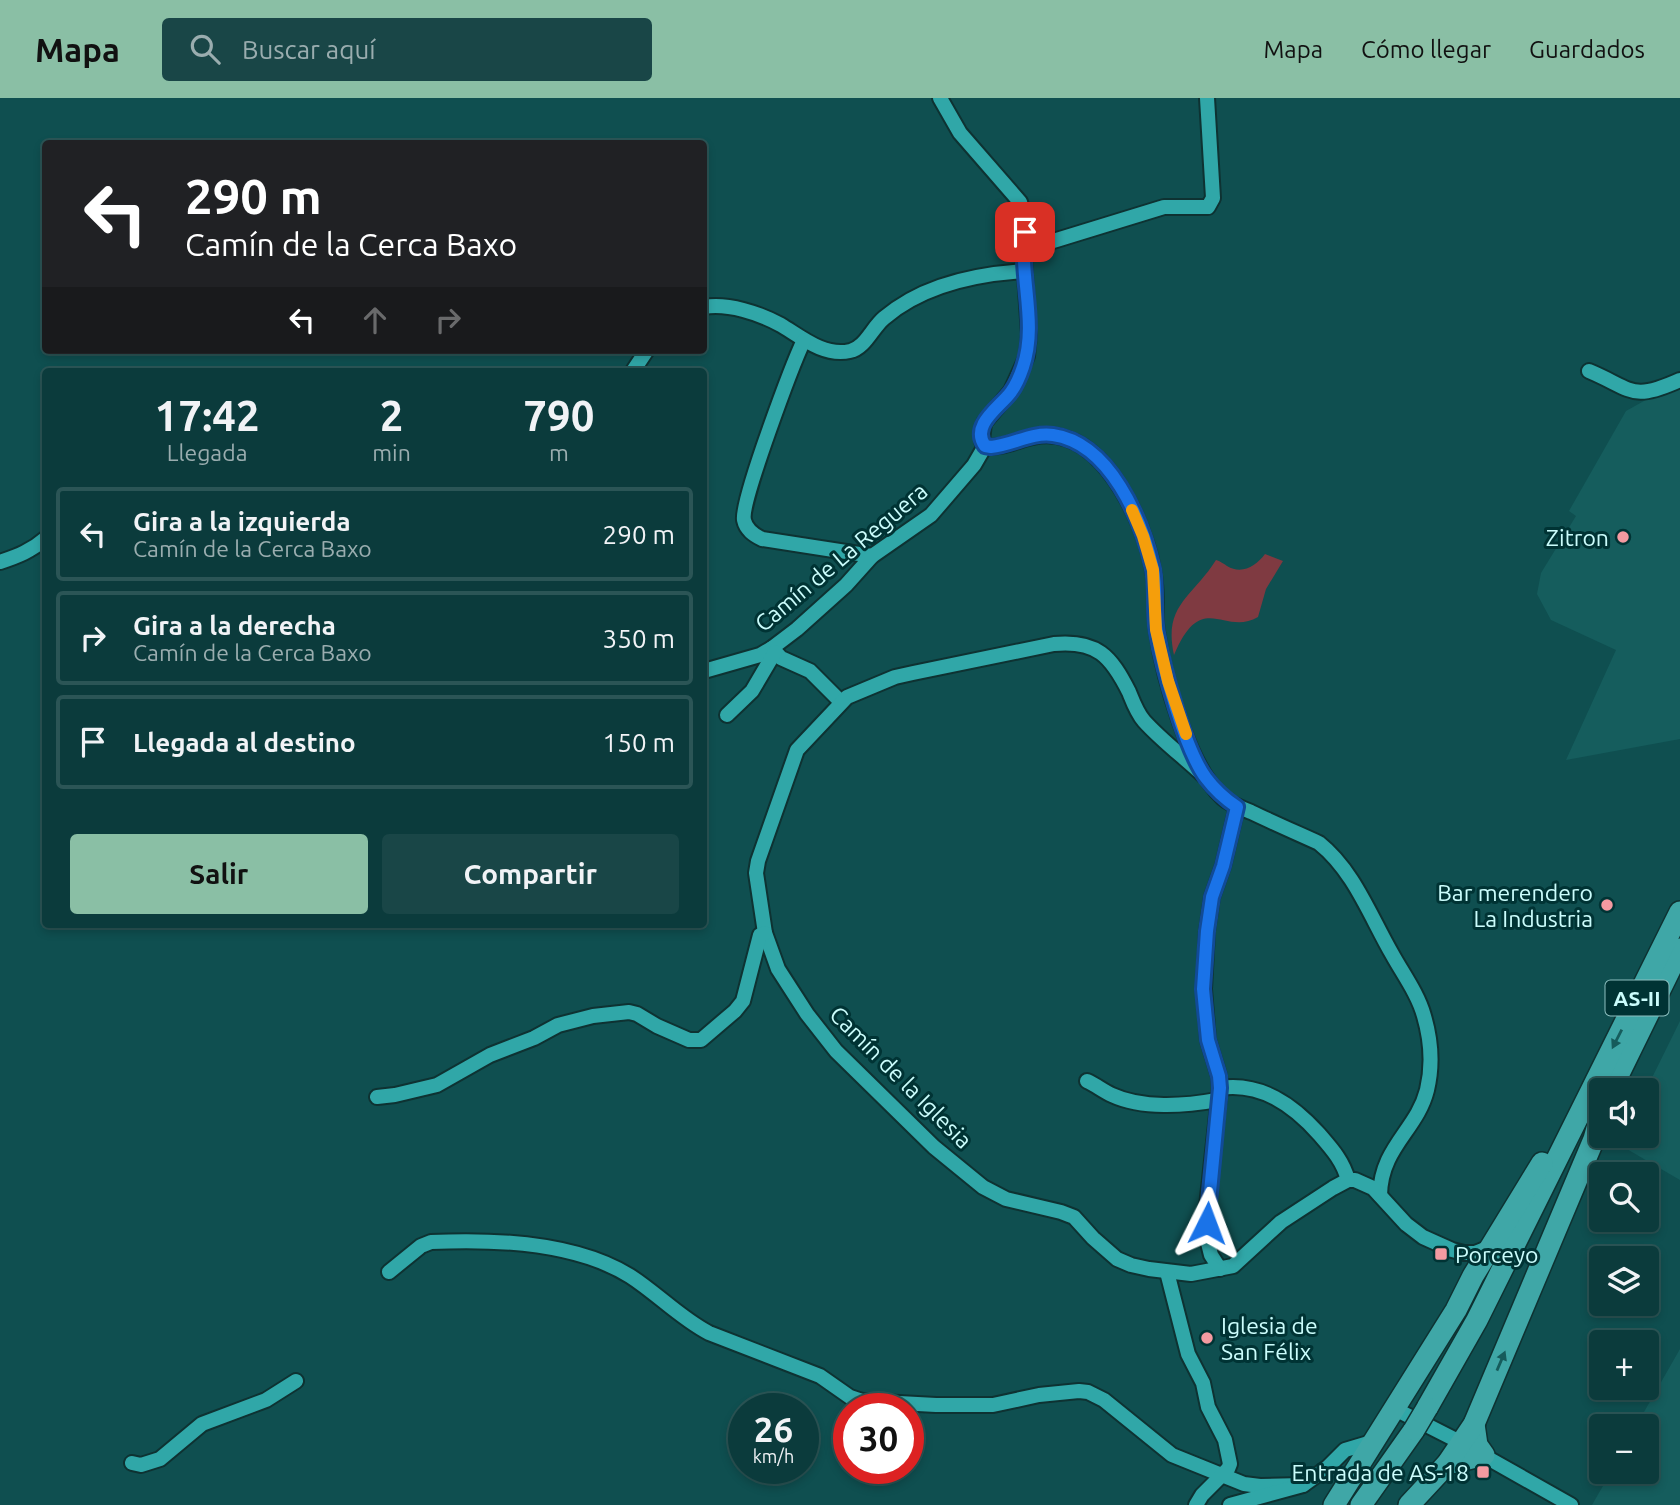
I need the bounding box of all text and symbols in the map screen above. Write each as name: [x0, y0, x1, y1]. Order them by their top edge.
search box: [162, 18, 652, 81]
icon: search: [186, 30, 224, 68]
text: Mapa: [35, 31, 120, 68]
text: Buscar aquí: [242, 35, 376, 64]
text: Mapa: [1263, 36, 1323, 63]
text: Cómo llegar: [1361, 36, 1491, 63]
text: Guardados: [1529, 36, 1645, 63]
icon: left: [70, 168, 161, 259]
text: 290 m: [185, 168, 322, 223]
pin: [995, 202, 1055, 262]
icon: arrive: [1006, 213, 1044, 251]
text: Camín de la Cerca Baxo: [185, 226, 517, 262]
icon: left: [283, 301, 321, 339]
icon: ahead: [356, 301, 394, 339]
icon: right: [429, 301, 467, 339]
text: 17:42: [155, 392, 260, 439]
text: 2: [380, 392, 403, 439]
text: 790: [523, 392, 594, 439]
text: Llegada: [167, 440, 247, 465]
text: min: [372, 440, 411, 465]
text: m: [549, 440, 569, 465]
street label: Camín de La Reguera: [750, 478, 932, 636]
text: Gira a la izquierda: [133, 507, 351, 536]
icon: left: [74, 515, 112, 553]
text: 290 m: [603, 520, 675, 549]
place label: Zitron: [1546, 525, 1609, 550]
marker: Zitron: [1615, 529, 1631, 545]
text: Camín de la Cerca Baxo: [133, 536, 372, 561]
text: Gira a la derecha: [133, 611, 336, 640]
icon: right: [74, 619, 112, 657]
text: 350 m: [603, 624, 675, 653]
text: Camín de la Cerca Baxo: [133, 640, 372, 665]
icon: arrive: [74, 723, 112, 761]
text: Llegada al destino: [133, 728, 356, 757]
text: 150 m: [603, 728, 675, 757]
button: Salir: [70, 834, 368, 914]
button: Compartir: [382, 834, 679, 914]
place label: Bar merendero La Industria: [1437, 880, 1593, 931]
marker: Bar merendero La Industria: [1599, 897, 1615, 913]
road number: AS-II: [1606, 981, 1668, 1016]
street label: Camín de la Iglesia: [825, 1001, 977, 1153]
one-way arrow: [1611, 1029, 1623, 1049]
map controls: [1589, 1078, 1659, 1484]
button: sound: [1589, 1078, 1659, 1148]
button: search: [1589, 1162, 1659, 1232]
position arrow: [1170, 1186, 1244, 1260]
place label: Porceyo: [1455, 1242, 1538, 1267]
marker: Porceyo: [1433, 1246, 1449, 1262]
button: layers: [1589, 1246, 1659, 1316]
place label: Iglesia de San Félix: [1221, 1313, 1318, 1364]
marker: Iglesia de San Félix: [1199, 1330, 1215, 1346]
button: +: [1589, 1330, 1659, 1400]
one-way arrow: [1495, 1351, 1506, 1372]
speed limit sign: 30: [833, 1393, 924, 1484]
text: 26: [754, 1409, 793, 1449]
button: −: [1589, 1414, 1659, 1484]
text: km/h: [753, 1446, 794, 1466]
place label: Entrada de AS-18: [1291, 1460, 1469, 1485]
marker: Entrada de AS-18: [1475, 1464, 1491, 1480]

